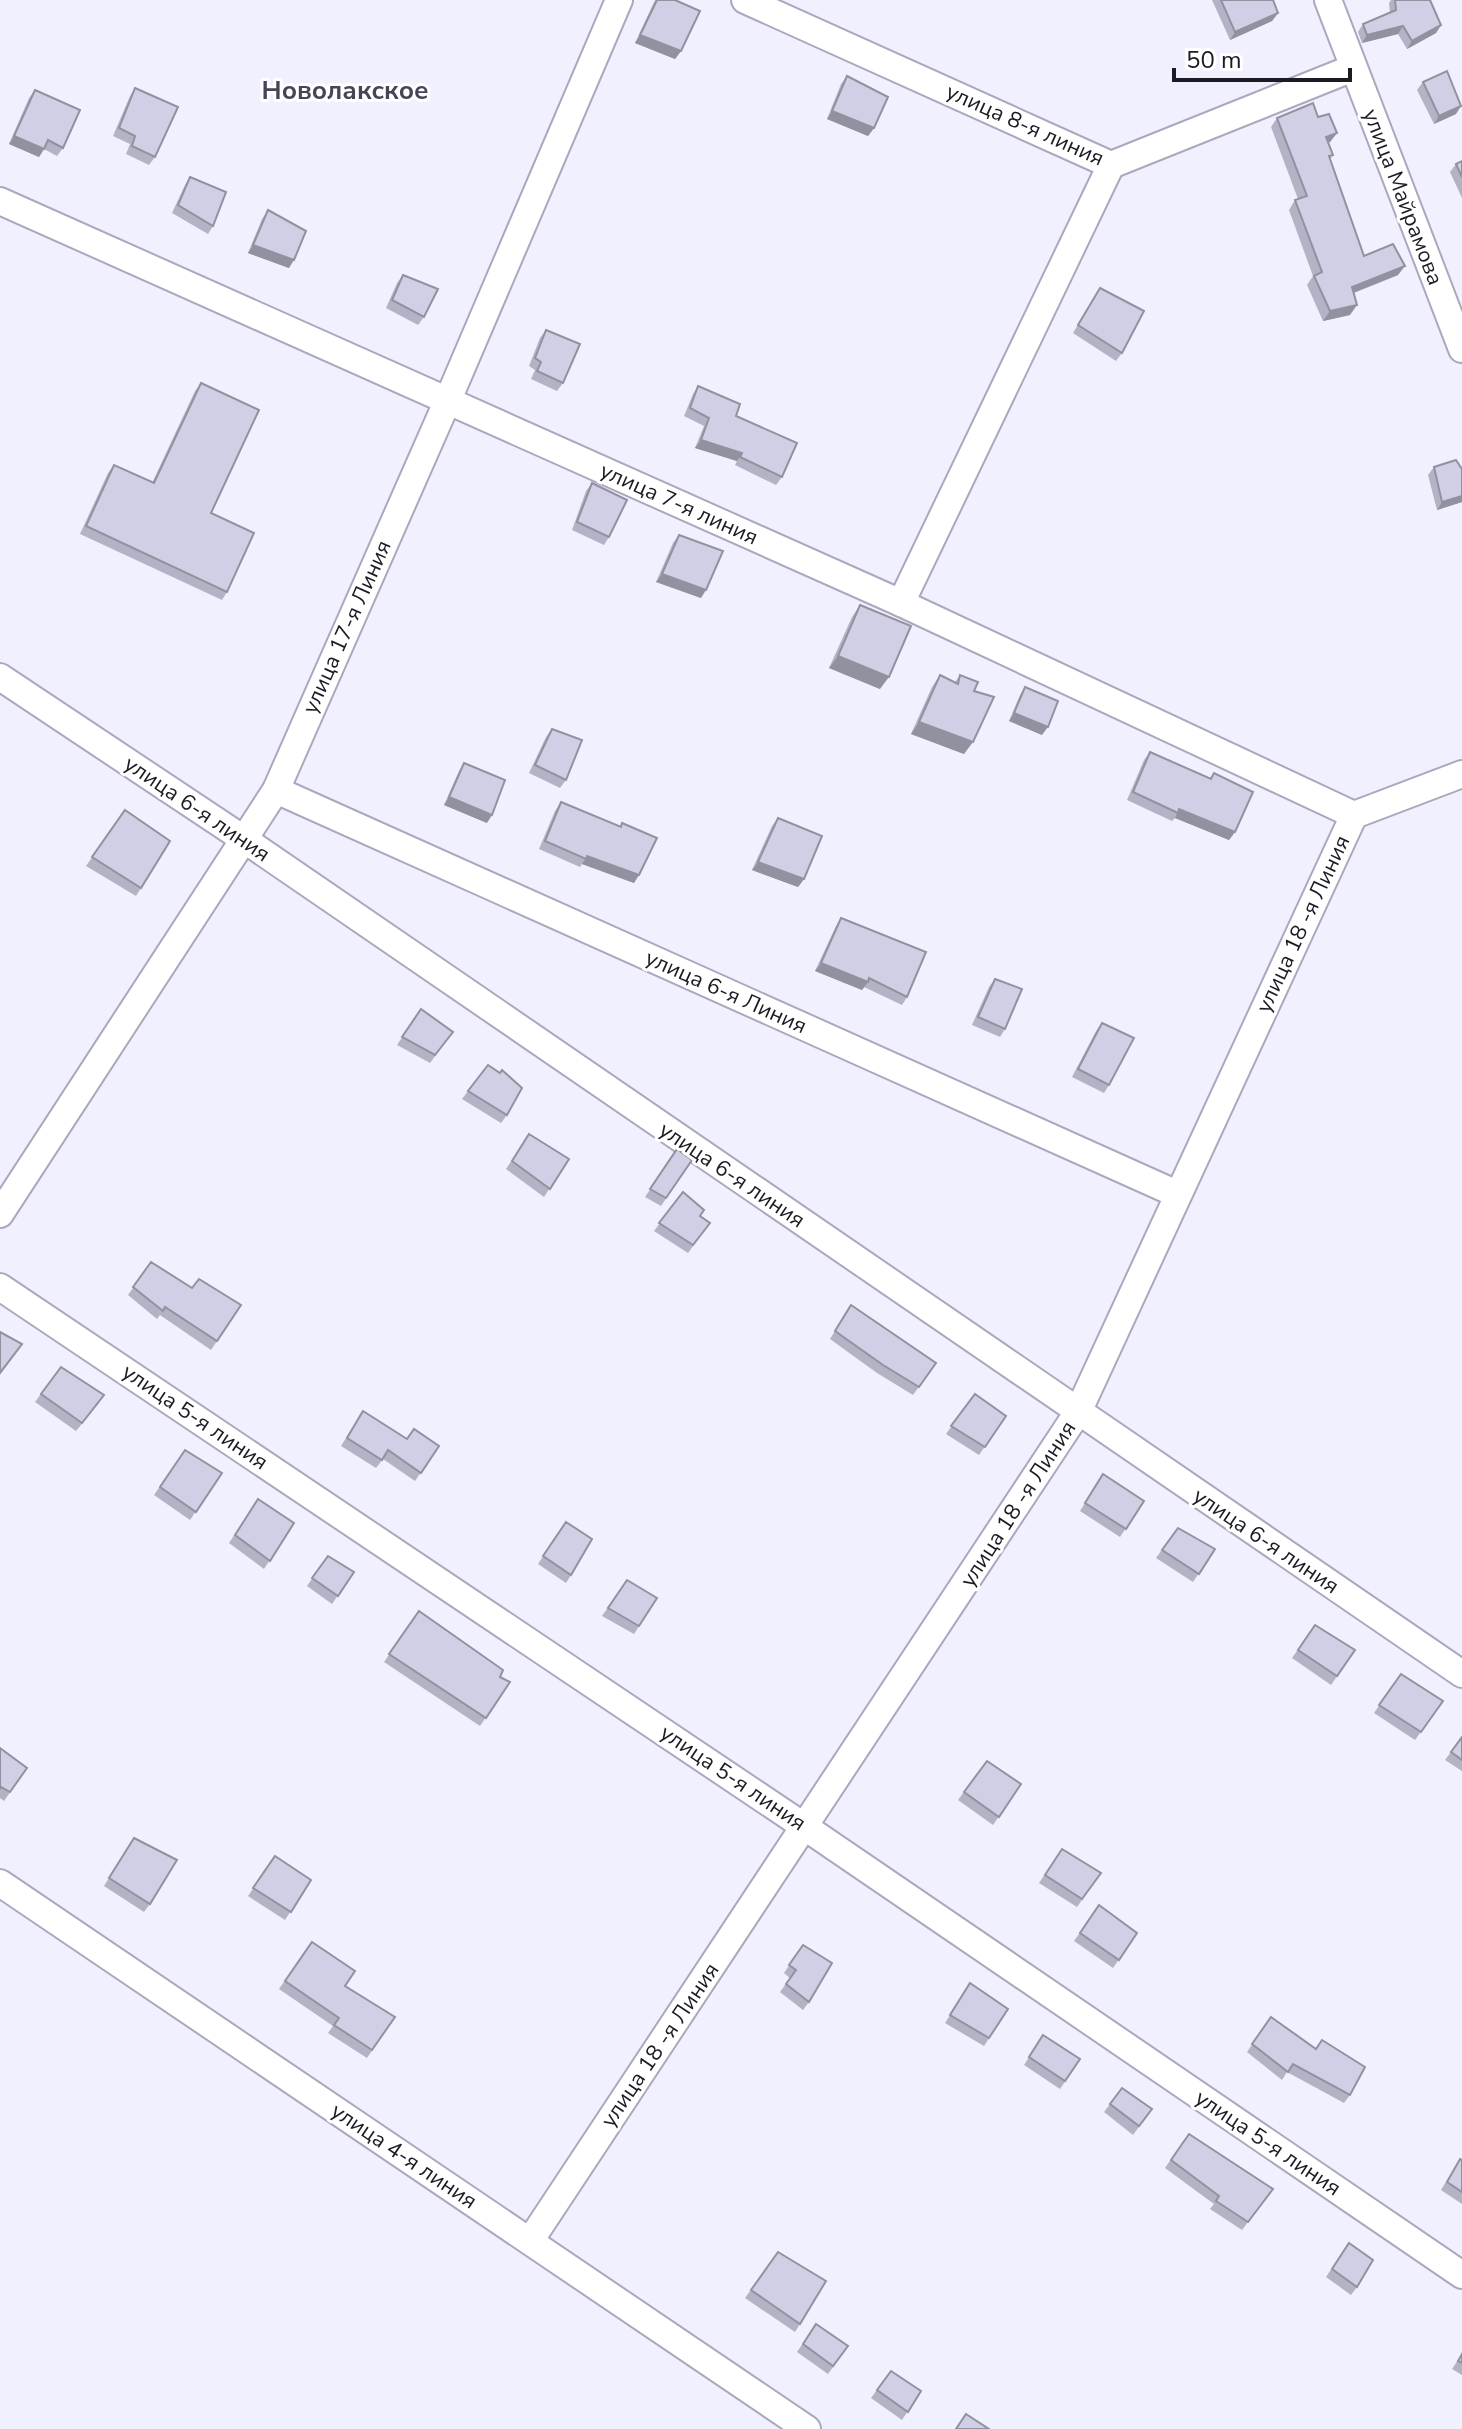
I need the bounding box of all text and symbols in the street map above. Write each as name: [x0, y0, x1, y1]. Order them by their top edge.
scale bar: [1174, 32, 1350, 82]
text: 50 m: [1186, 44, 1242, 76]
district label: Новолакское: [262, 73, 428, 108]
street label: улица 8-я линия: [941, 77, 1109, 173]
street label: улица Майрамова: [1356, 105, 1450, 289]
street label: улица 7-я линия: [595, 456, 763, 552]
street label: улица 17-я Линия: [295, 535, 399, 719]
street label: улица 6-я линия: [118, 749, 276, 869]
street label: улица 18 -я Линия: [1249, 830, 1357, 1018]
street label: улица 6-я Линия: [640, 943, 812, 1041]
street label: улица 6-я линия: [653, 1115, 811, 1235]
street label: улица 5-я линия: [116, 1357, 274, 1477]
street label: улица 18 -я Линия: [953, 1415, 1083, 1593]
street label: улица 6-я линия: [1187, 1481, 1345, 1601]
street label: улица 5-я линия: [654, 1718, 812, 1838]
street label: улица 18 -я Линия: [594, 1957, 726, 2133]
street label: улица 5-я линия: [1189, 2083, 1347, 2203]
street label: улица 4-я линия: [325, 2096, 483, 2216]

